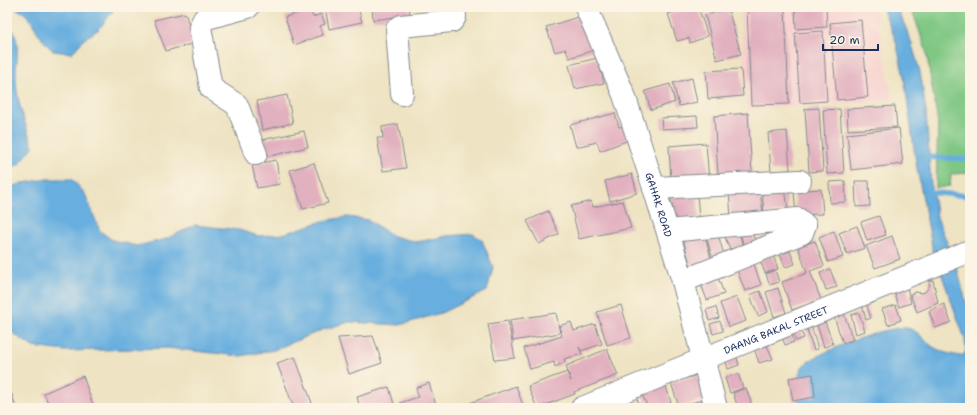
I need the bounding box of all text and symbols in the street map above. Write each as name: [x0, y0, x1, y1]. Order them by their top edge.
scale bar: [823, 26, 878, 52]
text: 20 m: [829, 32, 860, 48]
street label: GAHAK ROAD: [642, 171, 675, 239]
street label: DAANG BAKAL STREET: [722, 303, 830, 357]

